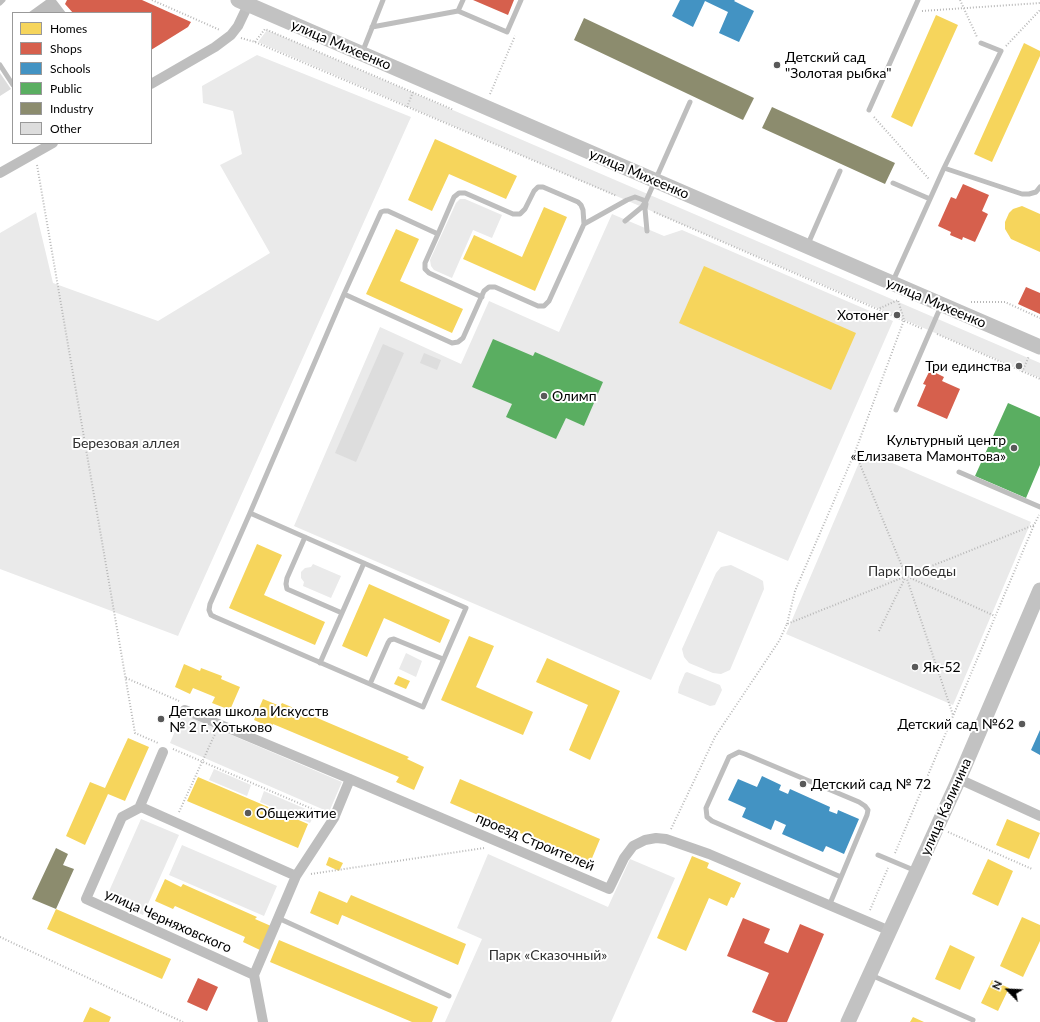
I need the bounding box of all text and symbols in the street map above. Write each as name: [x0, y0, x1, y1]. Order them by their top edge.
legend: [12, 12, 152, 144]
street label: улица Михеенко: [288, 16, 394, 74]
text: Homes: [50, 21, 87, 36]
text: Shops: [50, 41, 82, 56]
place label: Детский сад "Золотая рыбка": [785, 49, 892, 82]
marker: Детский сад "Золотая рыбка": [772, 60, 782, 70]
text: Schools: [50, 61, 91, 76]
text: Public: [50, 81, 82, 96]
text: Industry: [50, 101, 93, 116]
text: Other: [50, 121, 81, 136]
street label: улица Михеенко: [586, 145, 692, 203]
street label: улица Михеенко: [883, 274, 989, 332]
place label: Хотонег: [837, 307, 889, 323]
marker: Хотонег: [892, 310, 902, 320]
place label: Три единства: [925, 358, 1011, 374]
marker: Три единства: [1014, 361, 1024, 371]
place label: Олимп: [552, 388, 597, 404]
marker: Олимп: [539, 391, 549, 401]
place label: Культурный центр «Елизавета Мамонтова»: [851, 432, 1006, 464]
park label: Березовая аллея: [72, 435, 180, 451]
marker: Культурный центр «Елизавета Мамонтова»: [1009, 443, 1019, 453]
park label: Парк Победы: [868, 563, 956, 579]
place label: Як-52: [923, 659, 961, 675]
marker: Як-52: [910, 662, 920, 672]
place label: Детская школа Искусств № 2 г. Хотьково: [169, 703, 329, 736]
marker: Детская школа Искусств № 2 г. Хотьково: [156, 714, 166, 724]
place label: Детский сад №62: [897, 716, 1014, 732]
marker: Детский сад №62: [1017, 719, 1027, 729]
street label: улица Калинина: [917, 756, 975, 858]
place label: Детский сад № 72: [811, 776, 931, 792]
marker: Детский сад № 72: [798, 779, 808, 789]
place label: Общежитие: [256, 805, 336, 821]
marker: Общежитие: [243, 808, 253, 818]
street label: проезд Строителей: [473, 809, 597, 875]
street label: улица Черняховского: [102, 885, 234, 957]
park label: Парк «Сказочный»: [489, 947, 607, 963]
north arrow: [988, 970, 1028, 1010]
text: N: [989, 978, 1004, 991]

